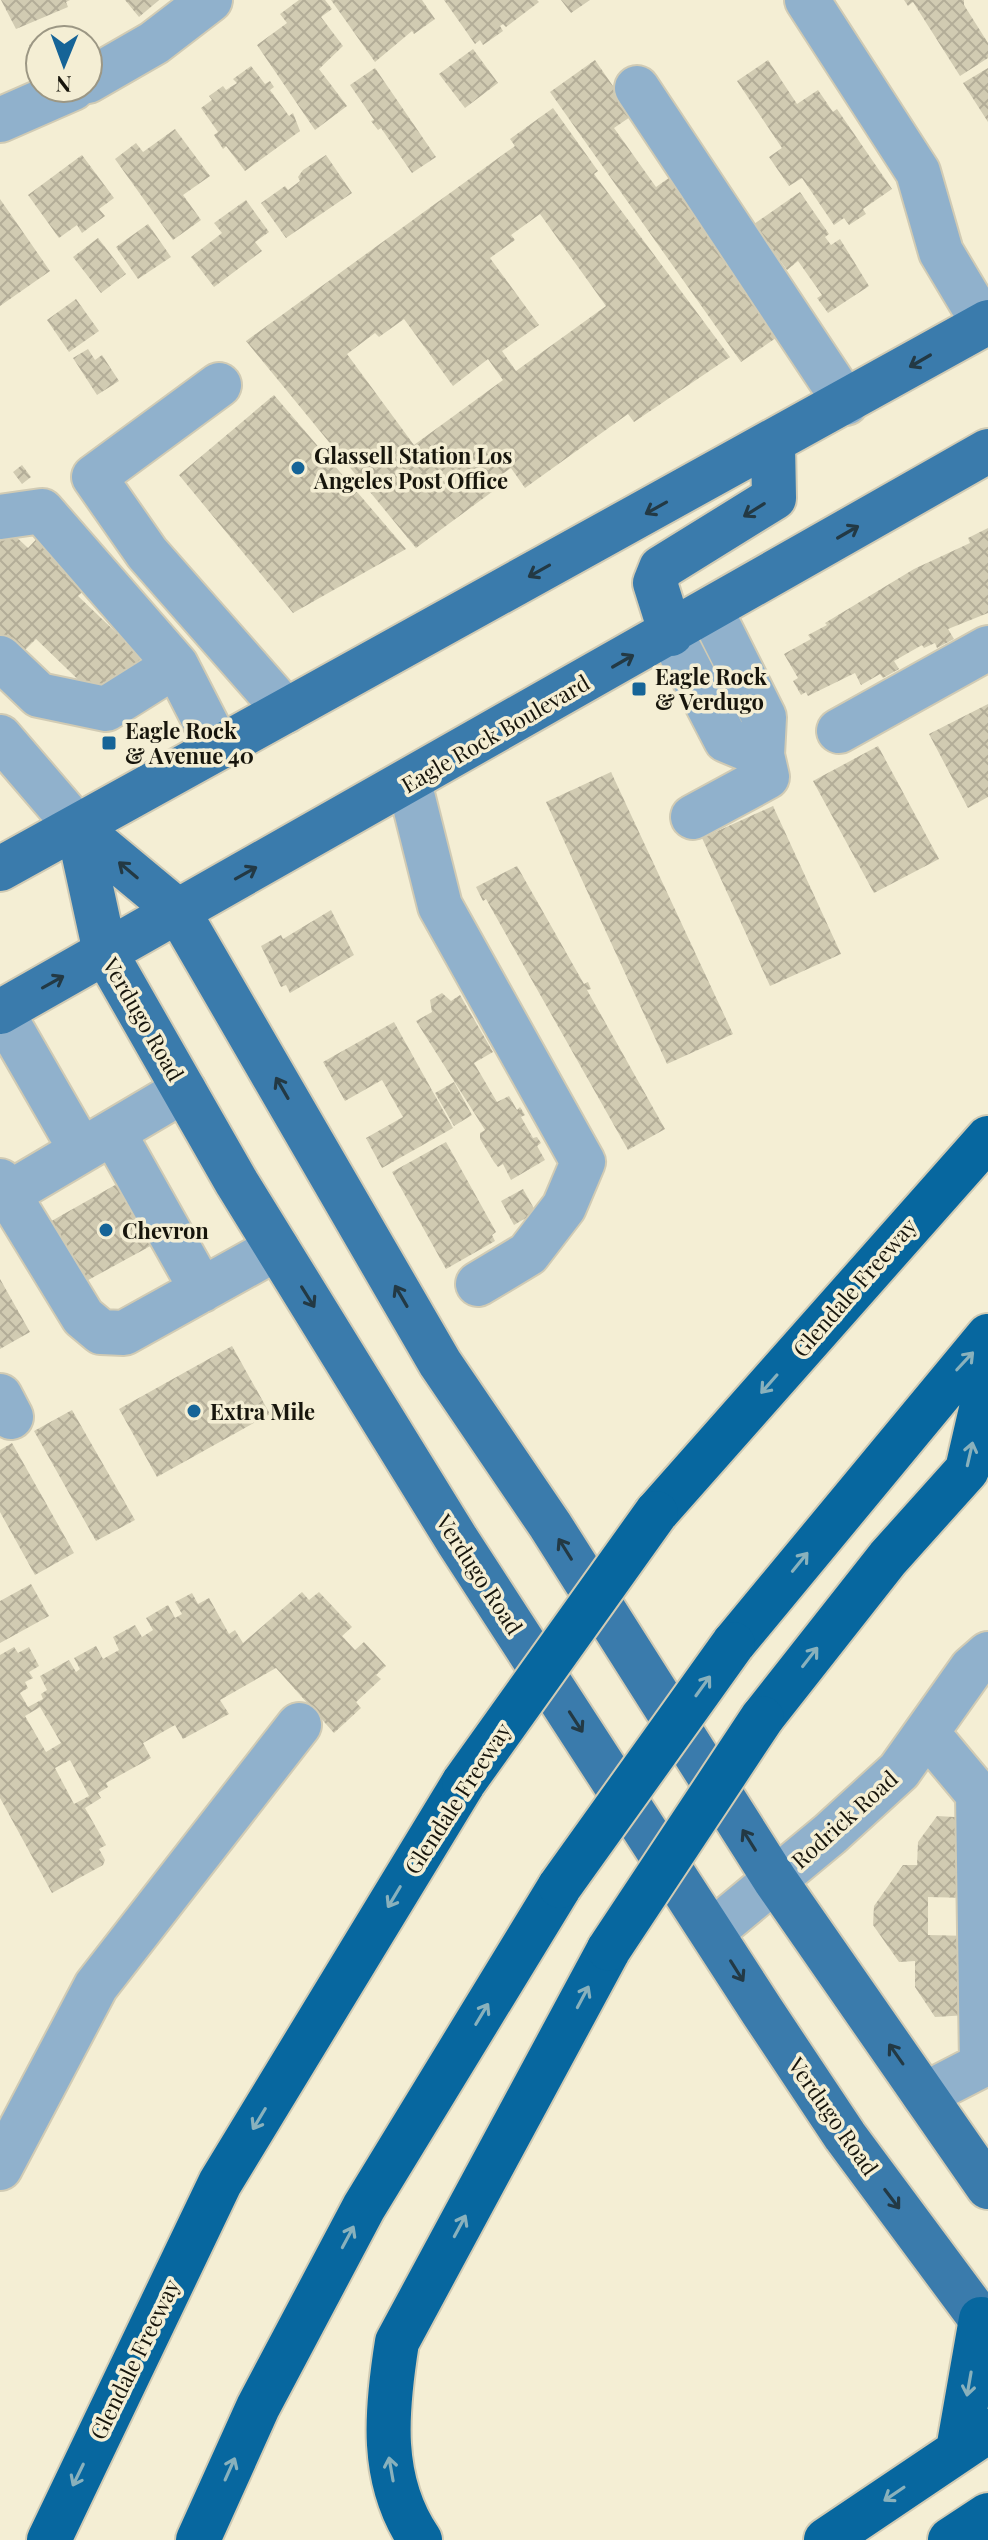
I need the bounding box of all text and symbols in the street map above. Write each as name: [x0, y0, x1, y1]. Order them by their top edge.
north arrow: [24, 24, 104, 104]
text: N: [55, 70, 72, 100]
one-way arrow: [909, 353, 932, 369]
place label: Glassell Station Los Angeles Post Office: [313, 440, 513, 495]
marker: Glassell Station Los Angeles Post Office: [289, 459, 307, 477]
one-way arrow: [644, 500, 668, 516]
one-way arrow: [743, 503, 766, 519]
one-way arrow: [836, 524, 860, 539]
one-way arrow: [528, 564, 551, 580]
one-way arrow: [611, 653, 634, 669]
place label: Eagle Rock & Verdugo: [655, 661, 767, 716]
street label: Eagle Rock Boulevard: [396, 667, 595, 799]
marker: Eagle Rock & Verdugo: [630, 680, 648, 698]
place label: Eagle Rock & Avenue 40: [125, 715, 254, 770]
marker: Eagle Rock & Avenue 40: [100, 734, 118, 752]
one-way arrow: [118, 861, 139, 878]
one-way arrow: [234, 865, 257, 881]
street label: Verdugo Road: [96, 951, 191, 1086]
one-way arrow: [40, 974, 64, 989]
one-way arrow: [273, 1077, 289, 1100]
street label: Glendale Freeway: [785, 1211, 923, 1363]
place label: Chevron: [122, 1215, 209, 1245]
marker: Chevron: [97, 1221, 115, 1239]
one-way arrow: [393, 1284, 408, 1308]
one-way arrow: [300, 1285, 316, 1308]
one-way arrow: [955, 1352, 973, 1372]
one-way arrow: [761, 1373, 779, 1393]
place label: Extra Mile: [210, 1396, 315, 1426]
marker: Extra Mile: [185, 1402, 203, 1420]
one-way arrow: [964, 1442, 979, 1467]
street label: Verdugo Road: [429, 1507, 530, 1640]
one-way arrow: [556, 1538, 572, 1561]
one-way arrow: [791, 1552, 809, 1573]
one-way arrow: [802, 1647, 819, 1668]
one-way arrow: [695, 1675, 712, 1697]
one-way arrow: [568, 1710, 584, 1733]
street label: Glendale Freeway: [397, 1716, 517, 1880]
street label: Rodrick Road: [784, 1763, 904, 1875]
one-way arrow: [740, 1829, 757, 1851]
one-way arrow: [386, 1885, 402, 1908]
one-way arrow: [730, 1959, 746, 1982]
one-way arrow: [576, 1986, 592, 2009]
one-way arrow: [474, 2003, 490, 2026]
one-way arrow: [888, 2044, 904, 2066]
street label: Verdugo Road: [782, 2050, 886, 2181]
one-way arrow: [251, 2107, 267, 2130]
one-way arrow: [883, 2188, 900, 2209]
one-way arrow: [453, 2214, 468, 2238]
one-way arrow: [341, 2226, 357, 2250]
street label: Glendale Freeway: [82, 2274, 186, 2444]
one-way arrow: [961, 2371, 976, 2397]
one-way arrow: [383, 2456, 398, 2482]
one-way arrow: [223, 2457, 238, 2481]
one-way arrow: [70, 2463, 85, 2487]
one-way arrow: [883, 2486, 906, 2502]

